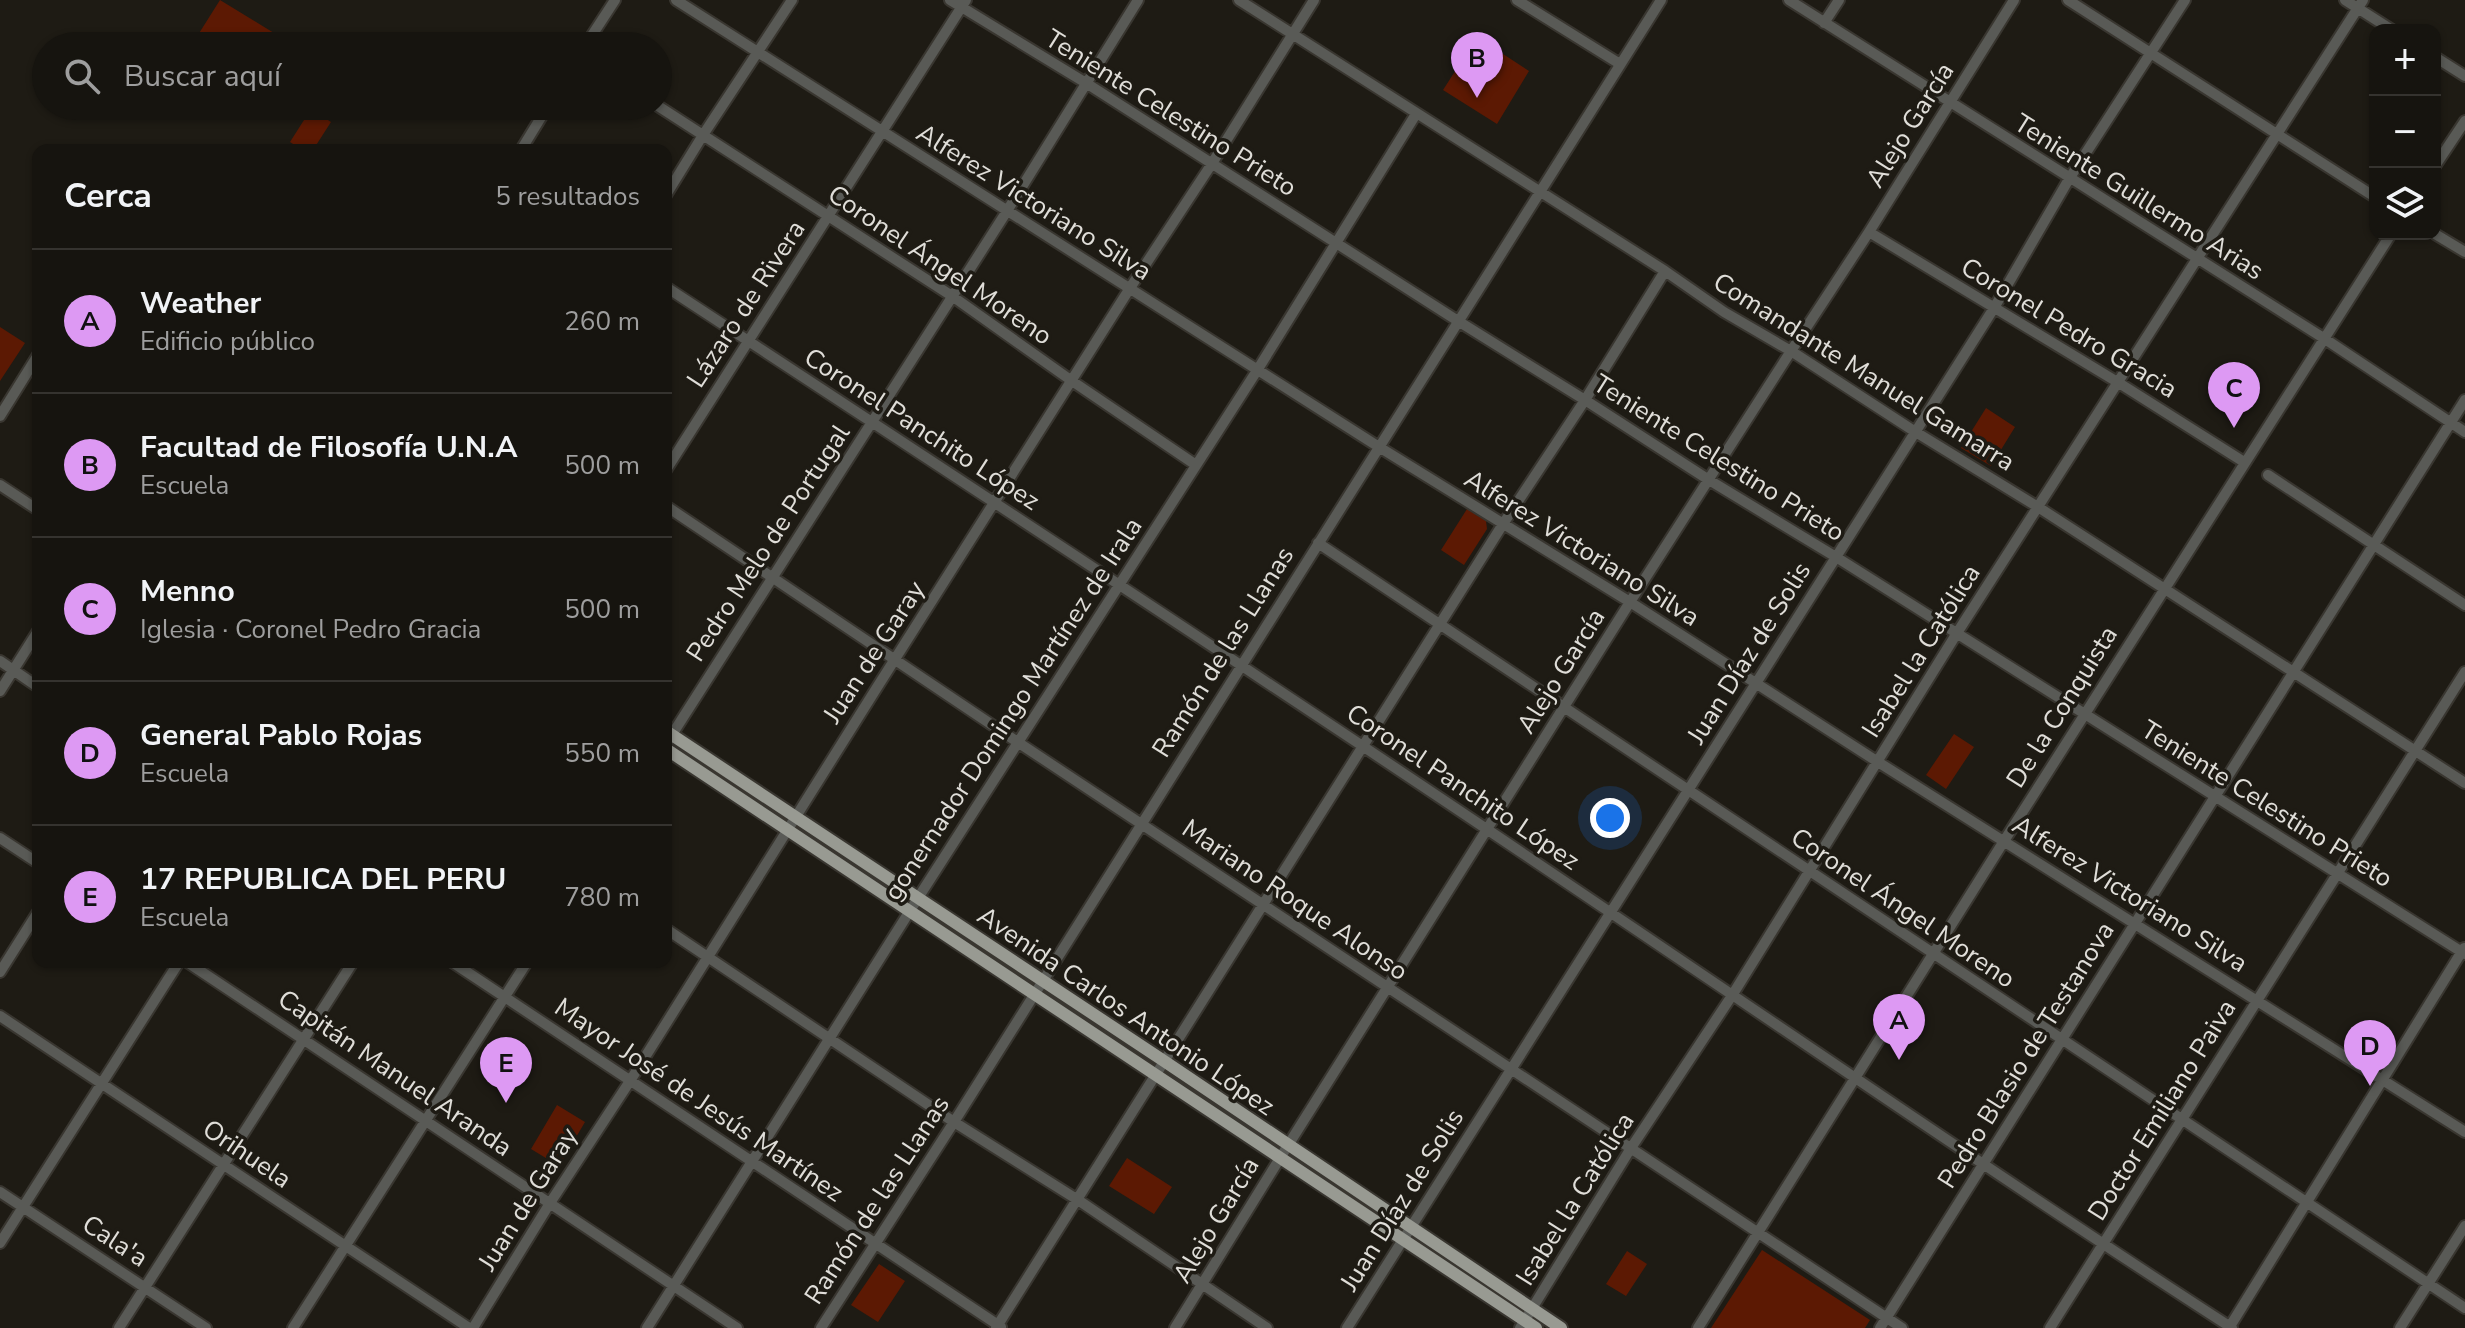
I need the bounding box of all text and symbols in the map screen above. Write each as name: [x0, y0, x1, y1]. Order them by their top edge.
street label: Teniente Celestino Prieto: [1039, 21, 1303, 205]
map controls: [2369, 24, 2441, 240]
button: +: [2369, 24, 2441, 96]
search box: [32, 32, 672, 120]
pin: B: [1451, 32, 1503, 98]
icon: search: [60, 54, 104, 98]
text: Buscar aquí: [124, 56, 281, 97]
street label: Alejo García: [1858, 56, 1962, 194]
button: −: [2369, 96, 2441, 168]
street label: Teniente Guillermo Arias: [2007, 106, 2271, 288]
street label: Alferez Victoriano Silva: [910, 115, 1158, 289]
button: layers: [2369, 168, 2441, 240]
text: Cerca: [64, 173, 152, 219]
street label: Coronel Ángel Moreno: [821, 177, 1059, 353]
text: 5 resultados: [495, 179, 640, 214]
street label: Lázaro de Rivera: [679, 214, 813, 394]
street label: Coronel Pedro Gracia: [1954, 250, 2184, 406]
street label: Comandante Manuel Gamarra: [1706, 265, 2022, 479]
text: Weather: [140, 283, 261, 324]
text: A: [80, 304, 100, 339]
text: 260 m: [564, 304, 640, 339]
text: Edificio público: [140, 324, 315, 359]
street label: Coronel Panchito López: [797, 340, 1047, 518]
pin: C: [2208, 362, 2260, 428]
street label: Teniente Celestino Prieto: [1587, 366, 1851, 550]
street label: Pedro Melo de Portugal: [678, 417, 858, 668]
text: Facultad de Filosofía U.N.A: [140, 427, 518, 468]
text: B: [81, 448, 99, 483]
text: 500 m: [564, 448, 640, 483]
street label: Alferez Victoriano Silva: [1458, 461, 1706, 635]
text: Escuela: [140, 468, 229, 503]
street label: gonernador Domingo Martínez de Irala: [876, 511, 1150, 907]
street label: Ramón de las Llanas: [1144, 540, 1302, 764]
street label: Juan Díaz de Solis: [1678, 555, 1819, 751]
street label: Isabel la Católica: [1854, 558, 1988, 744]
text: Menno: [140, 571, 235, 612]
street label: Juan de Garay: [814, 574, 933, 731]
text: C: [81, 592, 99, 627]
text: 500 m: [564, 592, 640, 627]
street label: Alejo García: [1509, 602, 1613, 740]
text: Iglesia · Coronel Pedro Gracia: [140, 612, 481, 647]
street label: De la Conquista: [1998, 619, 2126, 795]
street label: Coronel Panchito López: [1339, 696, 1587, 878]
street label: Teniente Celestino Prieto: [2135, 712, 2399, 896]
text: General Pablo Rojas: [140, 715, 422, 756]
text: D: [80, 736, 100, 771]
text: 550 m: [564, 736, 640, 771]
text: Escuela: [140, 756, 229, 791]
your location: [1590, 798, 1630, 838]
street label: Alferez Victoriano Silva: [2006, 807, 2254, 981]
street label: Mariano Roque Alonso: [1175, 811, 1415, 989]
street label: Coronel Ángel Moreno: [1784, 820, 2022, 996]
text: 17 REPUBLICA DEL PERU: [140, 859, 506, 900]
text: E: [82, 880, 98, 915]
text: 780 m: [564, 880, 640, 915]
street label: Avenida Carlos Antonio López: [970, 898, 1282, 1124]
text: Escuela: [140, 900, 229, 935]
street label: Pedro Blasio de Testanova: [1929, 915, 2123, 1195]
street label: Capitán Manuel Aranda: [271, 981, 519, 1165]
street label: Mayor José de Jesús Martínez: [548, 990, 850, 1210]
street label: Doctor Emiliano Paiva: [2080, 993, 2244, 1227]
pin: A: [1873, 994, 1925, 1060]
pin: D: [2344, 1020, 2396, 1086]
pin: E: [480, 1037, 532, 1103]
street label: Ramón de las Llanas: [796, 1089, 958, 1311]
street label: Juan Díaz de Solis: [1331, 1102, 1472, 1298]
street label: Isabel la Católica: [1508, 1106, 1642, 1292]
street label: Orihuela: [196, 1112, 298, 1196]
street label: Juan de Garay: [470, 1120, 586, 1278]
street label: Alejo García: [1165, 1150, 1267, 1290]
street label: Cala'a: [75, 1207, 155, 1275]

